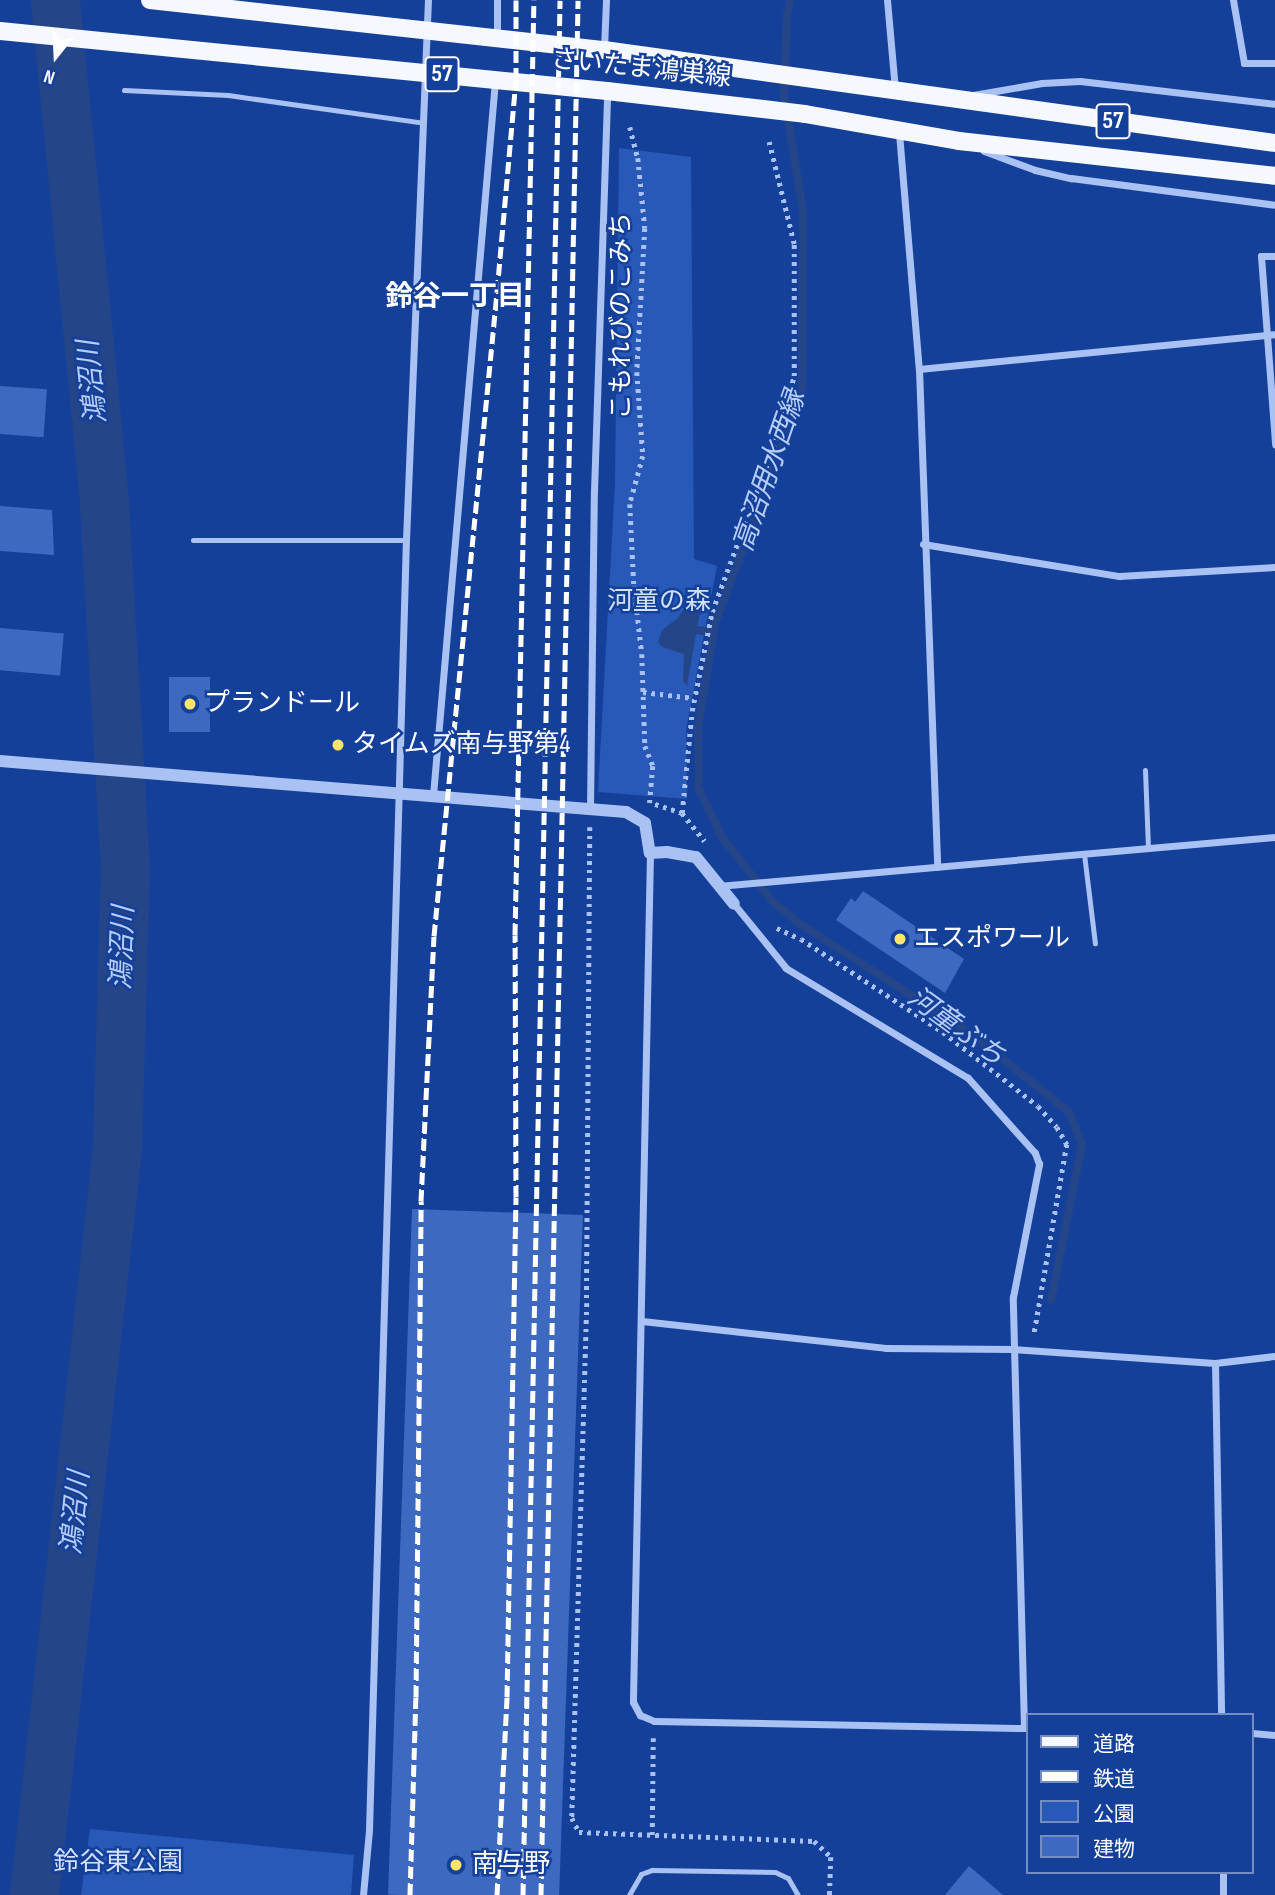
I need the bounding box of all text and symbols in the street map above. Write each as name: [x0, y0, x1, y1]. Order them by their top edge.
north arrow: [21, 21, 91, 91]
street label: さいたま鴻巣線: [549, 44, 733, 94]
road number: 57: [424, 54, 460, 94]
text: N: [41, 64, 58, 89]
road number: 57: [1096, 100, 1130, 141]
street label: こもれびのこみち: [606, 212, 638, 420]
district label: 鈴谷一丁目: [385, 280, 525, 314]
water label: 鴻沼川: [72, 338, 114, 426]
water label: 高沼用水西縁: [727, 386, 813, 556]
park label: 河童の森: [607, 586, 711, 618]
place label: プランドール: [204, 688, 360, 720]
marker: プランドール: [182, 696, 198, 712]
place label: タイムズ南与野第4: [352, 729, 571, 761]
marker: タイムズ南与野第4: [330, 737, 346, 753]
water label: 鴻沼川: [105, 905, 141, 991]
place label: エスポワール: [914, 923, 1070, 955]
marker: エスポワール: [892, 931, 908, 947]
water label: 河童ぶち: [901, 980, 1011, 1074]
water label: 鴻沼川: [55, 1469, 97, 1557]
legend: [1026, 1713, 1254, 1874]
text: 道路: [1093, 1732, 1135, 1757]
text: 鉄道: [1093, 1767, 1135, 1792]
text: 公園: [1093, 1802, 1135, 1827]
text: 建物: [1093, 1837, 1135, 1862]
park label: 鈴谷東公園: [53, 1847, 183, 1879]
place label: 南与野: [472, 1849, 550, 1881]
marker: 南与野: [446, 1855, 466, 1875]

